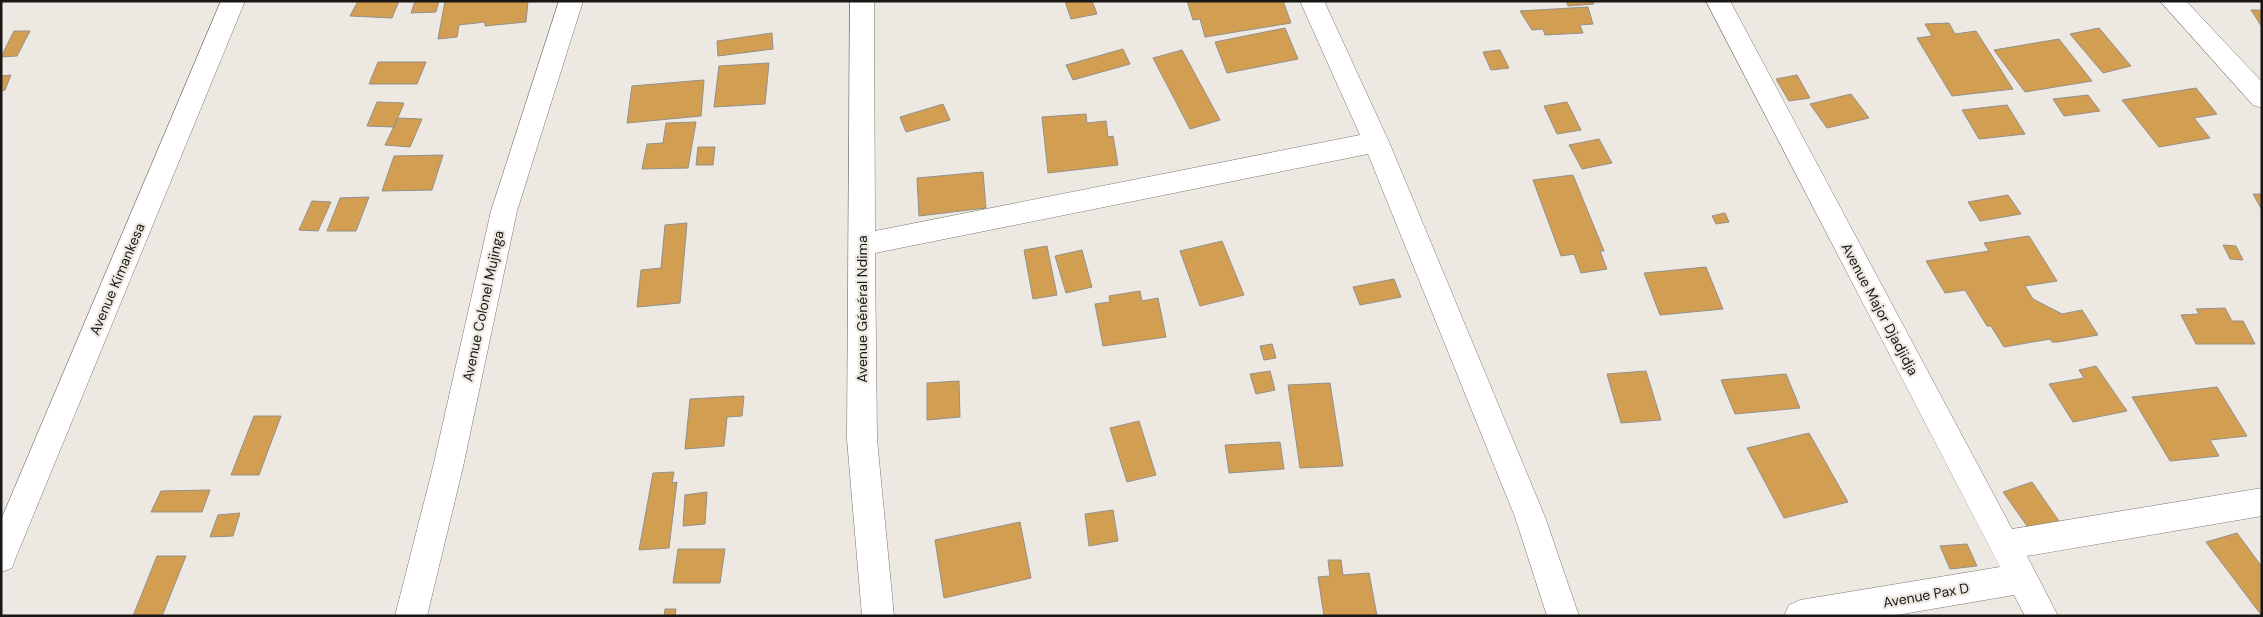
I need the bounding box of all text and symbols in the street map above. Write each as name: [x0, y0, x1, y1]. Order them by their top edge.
street label: Avenue Kimankesa: [85, 220, 149, 338]
street label: Avenue Colonel Mujinga: [458, 229, 508, 383]
street label: Avenue Général Ndima: [853, 235, 871, 383]
street label: Avenue Major Djadjidja: [1837, 240, 1923, 378]
street label: Avenue Pax D: [1882, 579, 1970, 611]

